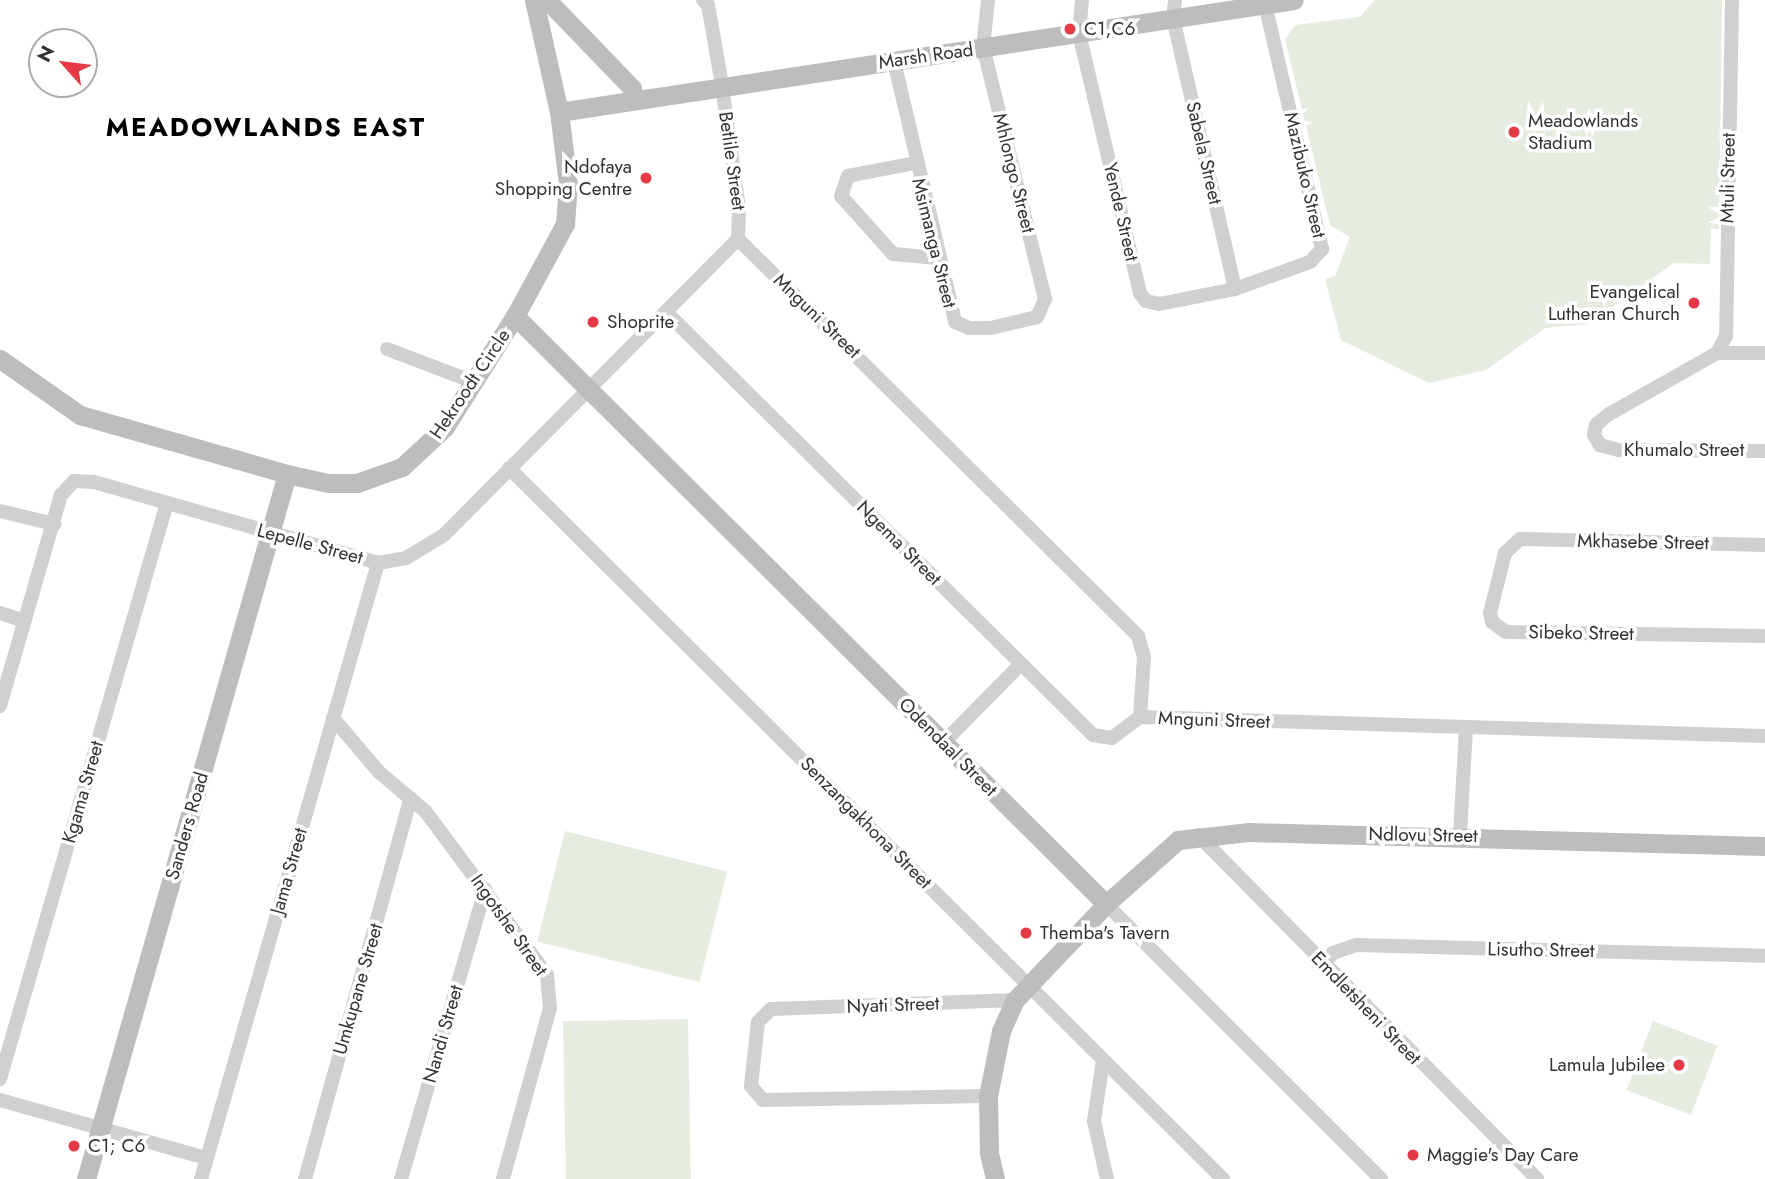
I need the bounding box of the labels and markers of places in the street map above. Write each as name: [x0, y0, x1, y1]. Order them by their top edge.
place label: C1,C6: [1084, 18, 1135, 40]
marker: C1,C6: [1062, 21, 1078, 37]
place label: Meadowlands Stadium: [1528, 110, 1638, 154]
marker: Meadowlands Stadium: [1506, 124, 1522, 140]
place label: Ndofaya Shopping Centre: [495, 156, 632, 200]
marker: Ndofaya Shopping Centre: [638, 170, 654, 186]
place label: Evangelical Lutheran Church: [1548, 281, 1680, 325]
marker: Evangelical Lutheran Church: [1686, 295, 1702, 311]
place label: Shoprite: [607, 311, 674, 333]
marker: Shoprite: [585, 314, 601, 330]
place label: Themba's Tavern: [1040, 922, 1170, 944]
marker: Themba's Tavern: [1018, 925, 1034, 941]
place label: Lamula Jubilee: [1549, 1054, 1665, 1076]
marker: Lamula Jubilee: [1671, 1057, 1687, 1073]
place label: C1; C6: [88, 1135, 145, 1157]
marker: C1; C6: [66, 1138, 82, 1154]
place label: Maggie's Day Care: [1427, 1144, 1578, 1166]
marker: Maggie's Day Care: [1405, 1147, 1421, 1163]

